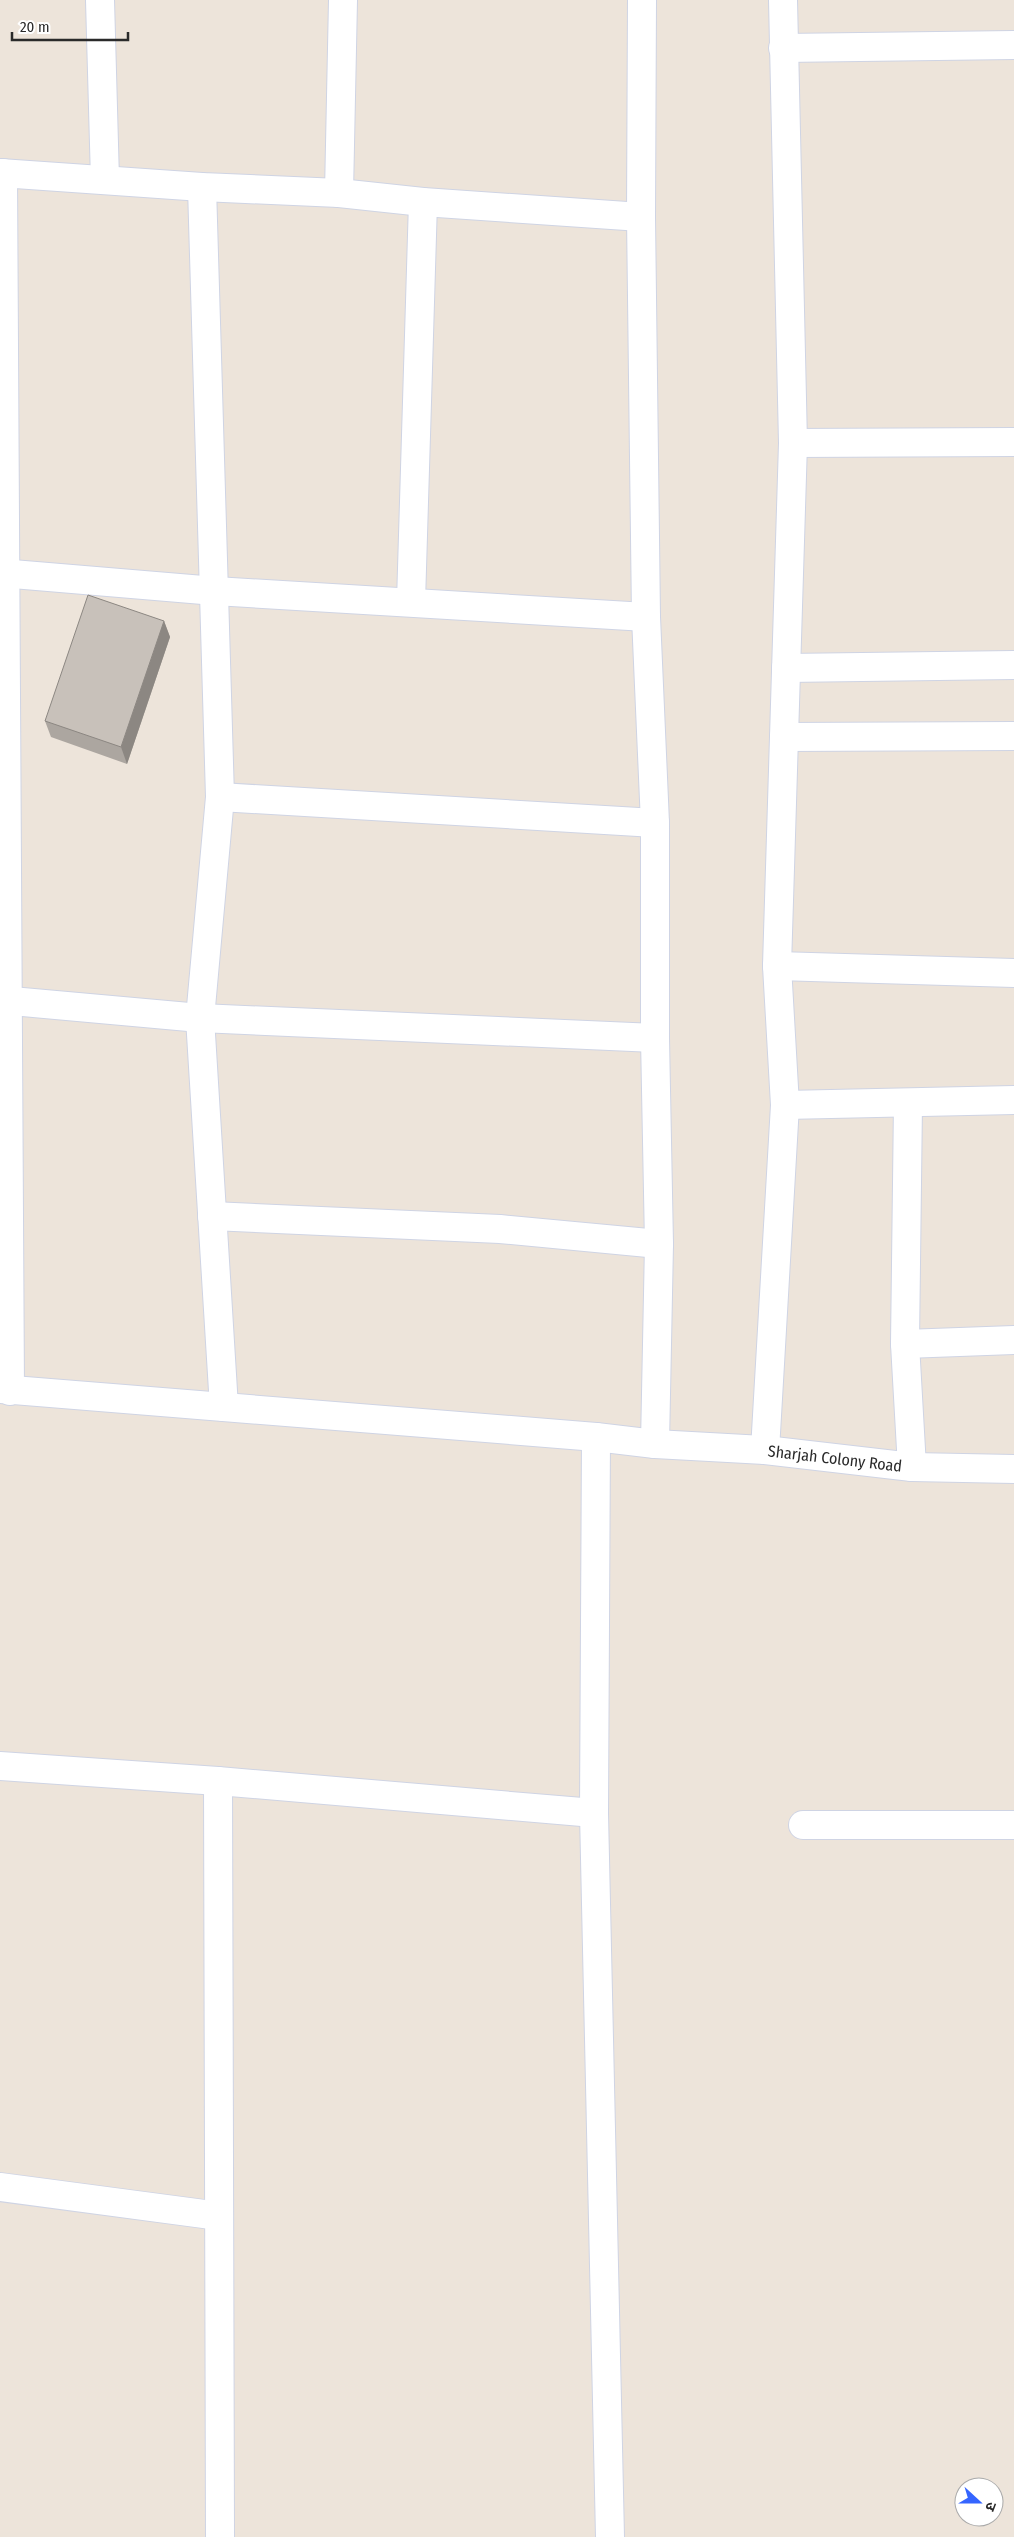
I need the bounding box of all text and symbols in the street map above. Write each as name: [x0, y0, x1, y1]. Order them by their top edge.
scale bar: [12, 10, 129, 42]
text: 20 m: [20, 18, 50, 36]
street label: Sharjah Colony Road: [767, 1441, 903, 1475]
north arrow: [954, 2477, 1004, 2527]
text: उ: [981, 2500, 1000, 2514]

